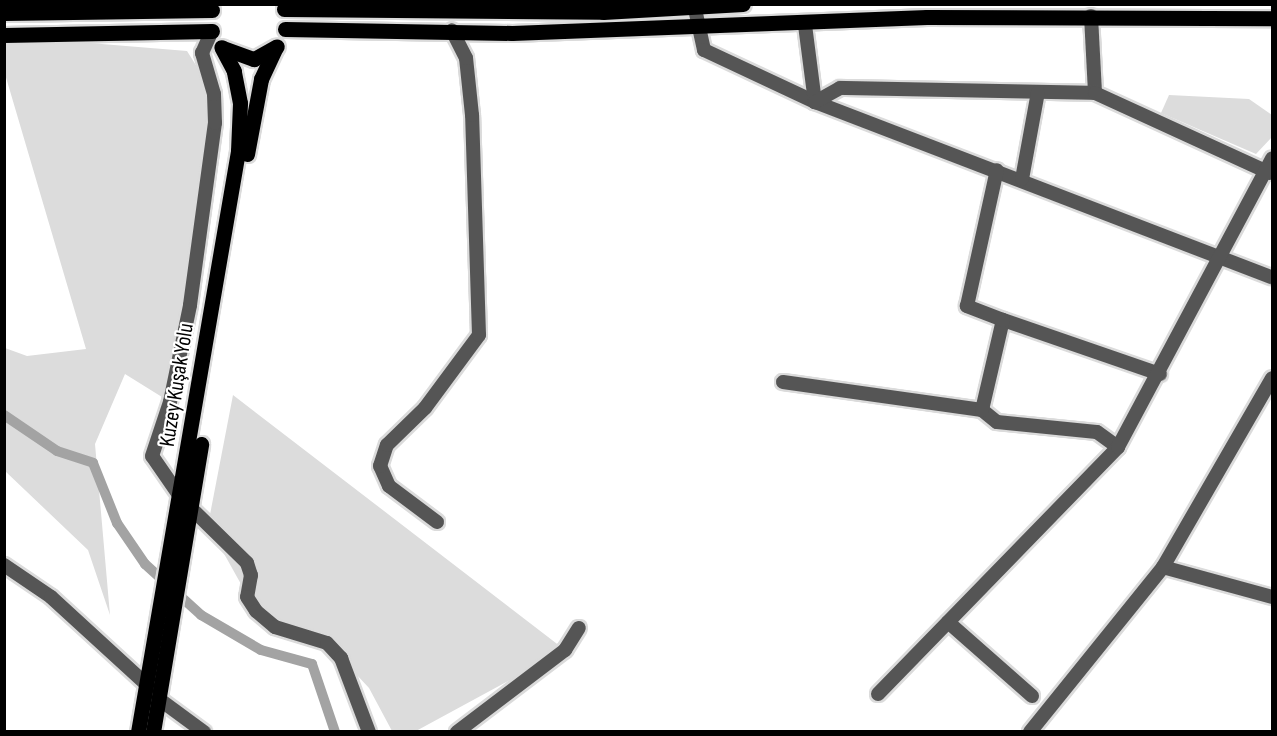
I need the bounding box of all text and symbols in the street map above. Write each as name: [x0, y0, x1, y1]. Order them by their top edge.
street label: Kuzey Kuşak Yolu: [154, 321, 200, 449]

